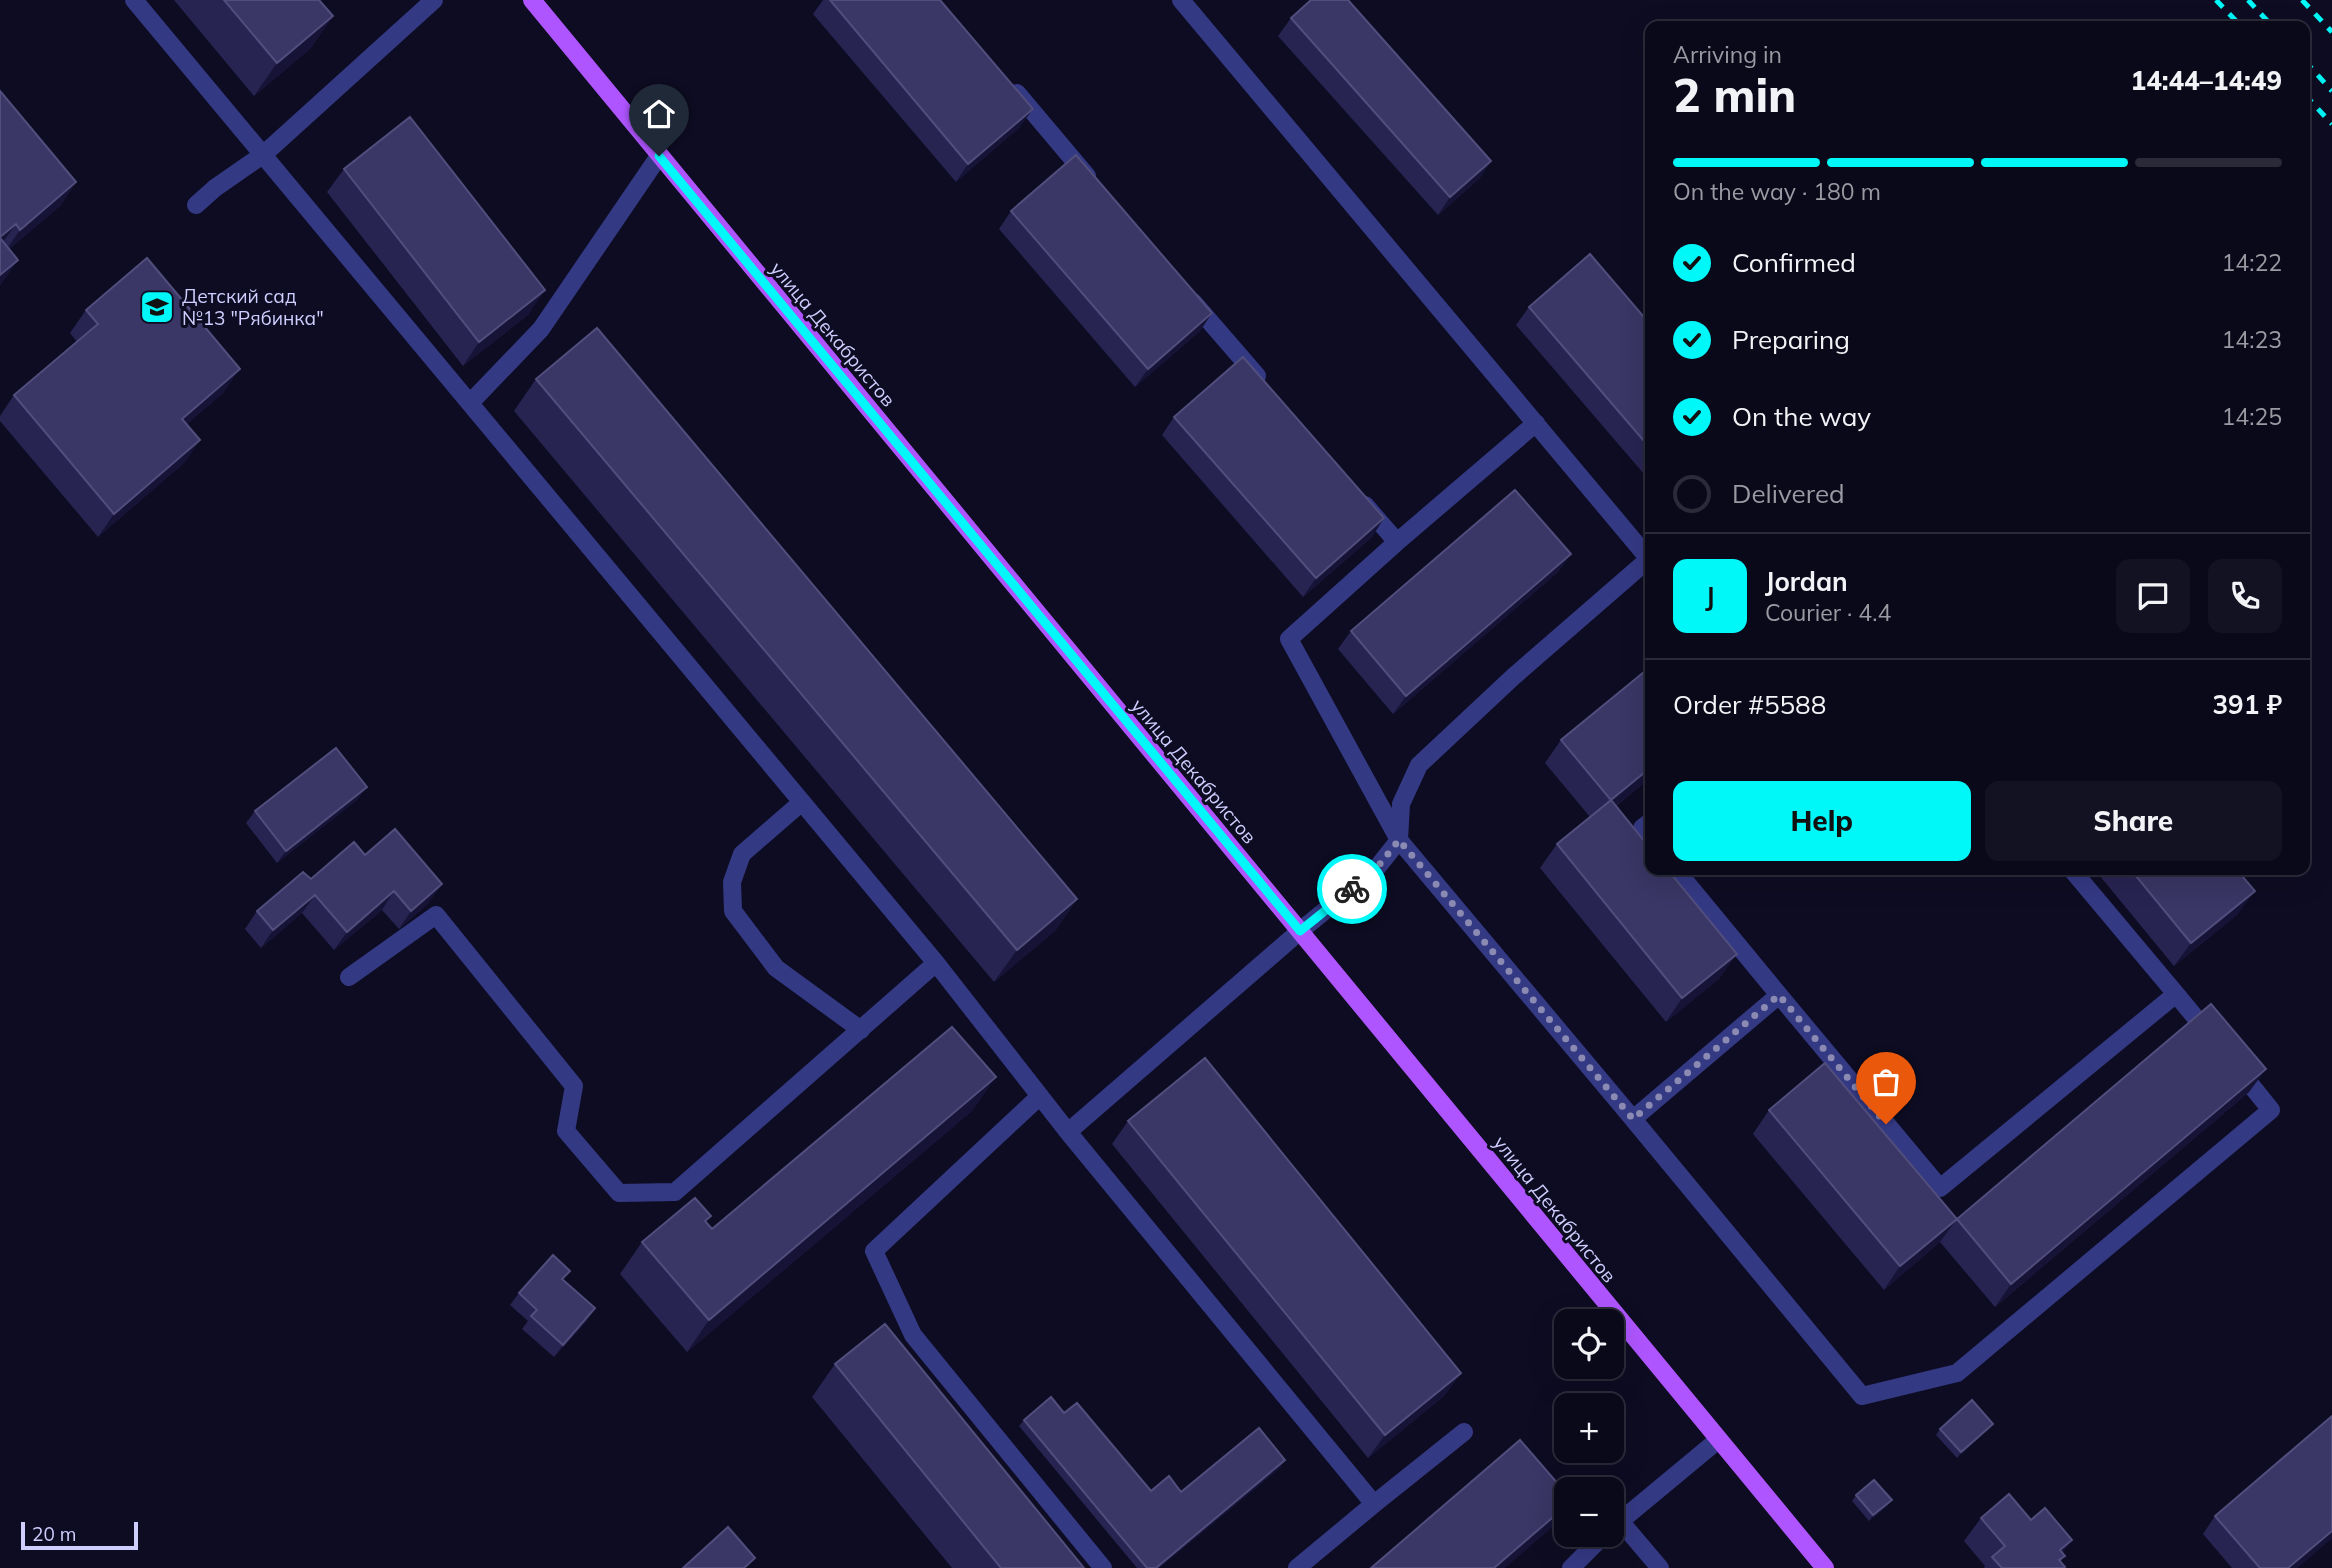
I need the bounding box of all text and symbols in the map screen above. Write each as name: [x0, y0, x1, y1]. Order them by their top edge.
text: Arriving in: [1673, 40, 1782, 69]
text: 14:44–14:49: [2131, 64, 2282, 97]
text: 2 min: [1673, 66, 1796, 124]
pin: [629, 84, 689, 156]
icon: home: [640, 95, 678, 133]
text: On the way · 180 m: [1673, 177, 1881, 206]
icon: check: [1673, 244, 1711, 282]
text: Confirmed: [1732, 246, 1856, 279]
text: 14:22: [2222, 248, 2282, 277]
street label: улица Декабристов: [765, 257, 901, 411]
place label: Детский сад №13 "Рябинка": [182, 284, 324, 330]
school or university icon: Детский сад №13 "Рябинка": [138, 288, 176, 326]
icon: check: [1673, 321, 1711, 359]
text: Preparing: [1732, 323, 1850, 356]
text: 14:23: [2222, 325, 2282, 354]
icon: check: [1673, 398, 1711, 436]
text: On the way: [1732, 400, 1871, 433]
text: 14:25: [2222, 402, 2282, 431]
text: Delivered: [1732, 477, 1845, 510]
button: chat: [2116, 559, 2190, 633]
button: phone: [2208, 559, 2282, 633]
text: Jordan: [1765, 565, 1848, 598]
text: J: [1705, 580, 1715, 613]
text: Courier · 4.4: [1765, 598, 1891, 627]
text: Order #5588: [1673, 688, 1826, 721]
text: 391 ₽: [2212, 688, 2282, 721]
street label: улица Декабристов: [1126, 694, 1262, 848]
button: Help: [1673, 781, 1971, 861]
button: Share: [1985, 781, 2282, 861]
courier: [1317, 854, 1387, 924]
icon: bike: [1333, 870, 1371, 908]
pin: [1856, 1052, 1916, 1124]
icon: bag: [1867, 1063, 1905, 1101]
street label: улица Декабристов: [1488, 1131, 1622, 1287]
map controls: [1554, 1309, 1624, 1547]
button: locate: [1554, 1309, 1624, 1379]
button: +: [1554, 1393, 1624, 1463]
button: −: [1554, 1477, 1624, 1547]
scale bar: [21, 1519, 138, 1551]
text: 20 m: [32, 1522, 76, 1546]

